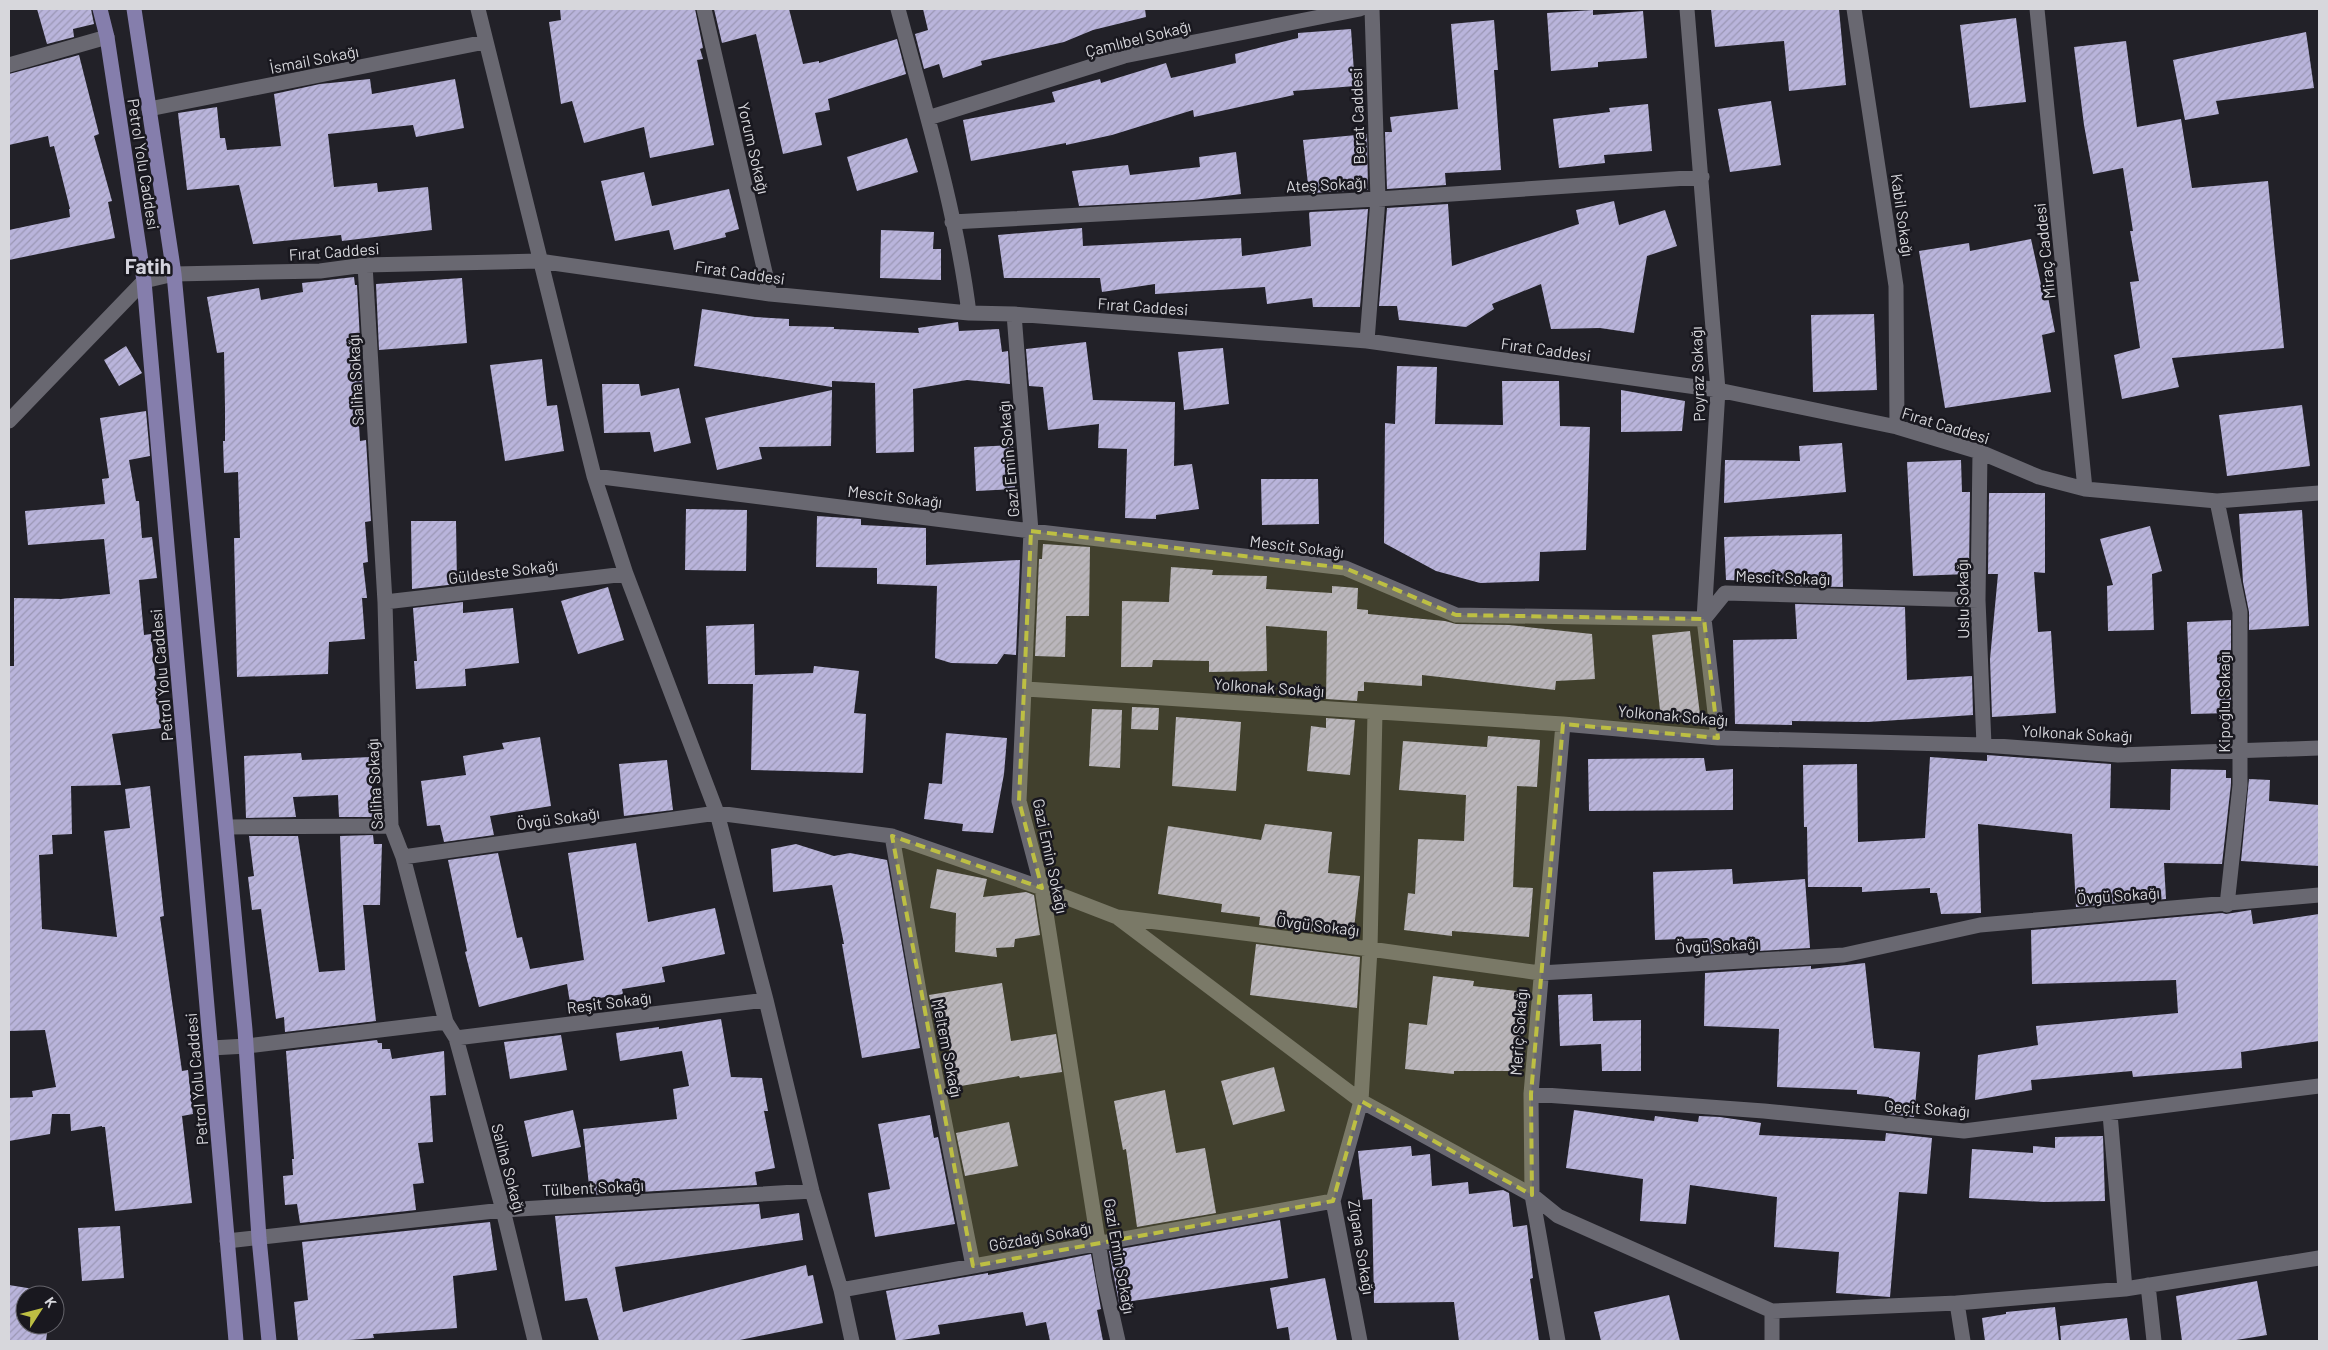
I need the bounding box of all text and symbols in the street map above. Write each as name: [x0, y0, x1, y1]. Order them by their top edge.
street label: Çamlıbel Sokağı: [1083, 16, 1193, 60]
street label: İsmail Sokağı: [268, 41, 360, 77]
street label: Berat Caddesi: [1346, 67, 1368, 165]
street label: Petrol Yolu Caddesi: [124, 97, 164, 231]
street label: Yorum Sokağı: [734, 100, 774, 196]
street label: Ateş Sokağı: [1285, 172, 1367, 196]
street label: Kabil Sokağı: [1888, 172, 1918, 258]
street label: Miraç Caddesi: [2030, 202, 2058, 300]
street label: Fırat Caddesi: [288, 238, 380, 264]
district label: Fatih: [125, 253, 171, 278]
street label: Fırat Caddesi: [694, 256, 786, 288]
street label: Fırat Caddesi: [1097, 293, 1189, 319]
street label: Poyraz Sokağı: [1686, 326, 1708, 422]
street label: Fırat Caddesi: [1500, 333, 1592, 365]
street label: Saliha Sokağı: [343, 334, 367, 426]
street label: Gazi Emin Sokağı: [993, 400, 1023, 518]
street label: Fırat Caddesi: [1900, 403, 1992, 447]
street label: Mescit Sokağı: [847, 481, 943, 511]
street label: Mescit Sokağı: [1249, 531, 1345, 561]
street label: Güldeste Sokağı: [447, 555, 559, 587]
street label: Uslu Sokağı: [1952, 559, 1972, 639]
street label: Mescit Sokağı: [1735, 566, 1831, 588]
street label: Petrol Yolu Caddesi: [146, 608, 176, 742]
street label: Kipoğlu Sokağı: [2214, 651, 2233, 753]
street label: Yolkonak Sokağı: [1213, 674, 1325, 700]
street label: Yolkonak Sokağı: [1617, 701, 1729, 729]
street label: Yolkonak Sokağı: [2021, 721, 2133, 745]
street label: Saliha Sokağı: [362, 738, 386, 830]
street label: Gazi Emin Sokağı: [1030, 797, 1072, 915]
street label: Övgü Sokağı: [515, 803, 601, 833]
street label: Övgü Sokağı: [2076, 883, 2160, 907]
street label: Övgü Sokağı: [1275, 910, 1361, 940]
street label: Övgü Sokağı: [1675, 933, 1759, 957]
street label: Reşit Sokağı: [566, 987, 652, 1017]
street label: Meriç Sokağı: [1505, 988, 1531, 1076]
street label: Meltem Sokağı: [929, 997, 967, 1099]
street label: Petrol Yolu Caddesi: [181, 1012, 211, 1146]
street label: Geçit Sokağı: [1884, 1096, 1970, 1120]
street label: Saliha Sokağı: [488, 1121, 530, 1215]
street label: Tülbent Sokağı: [542, 1175, 644, 1199]
street label: Gazi Emin Sokağı: [1100, 1197, 1140, 1315]
street label: Zigana Sokağı: [1345, 1198, 1379, 1296]
street label: Gözdağı Sokağı: [987, 1218, 1093, 1254]
north arrow: [15, 1285, 65, 1335]
text: K: [41, 1294, 61, 1311]

